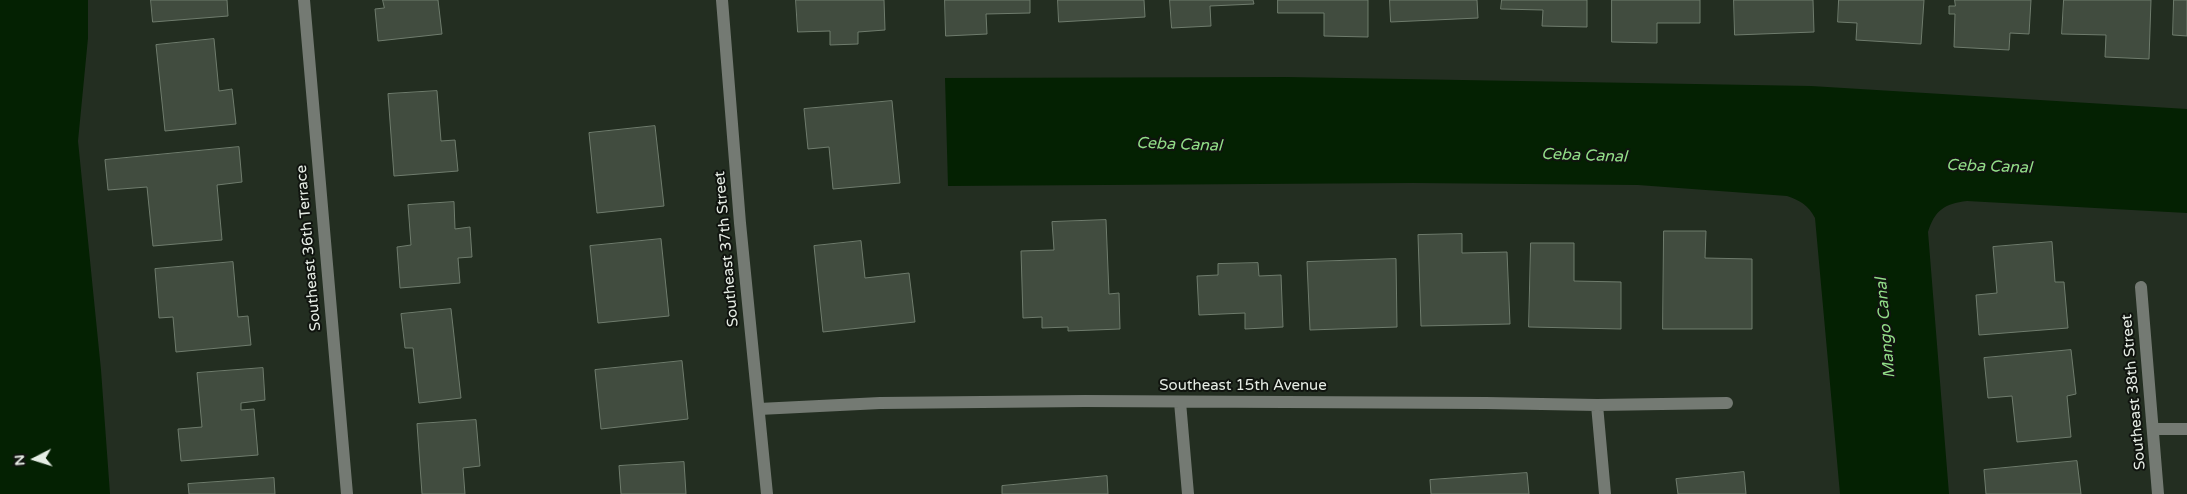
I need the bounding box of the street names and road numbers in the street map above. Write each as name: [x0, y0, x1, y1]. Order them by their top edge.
street label: Southeast 36th Terrace: [293, 164, 325, 332]
street label: Southeast 37th Street: [711, 170, 743, 328]
street label: Southeast 38th Street: [2118, 313, 2150, 471]
street label: Southeast 15th Avenue: [1159, 377, 1327, 395]

